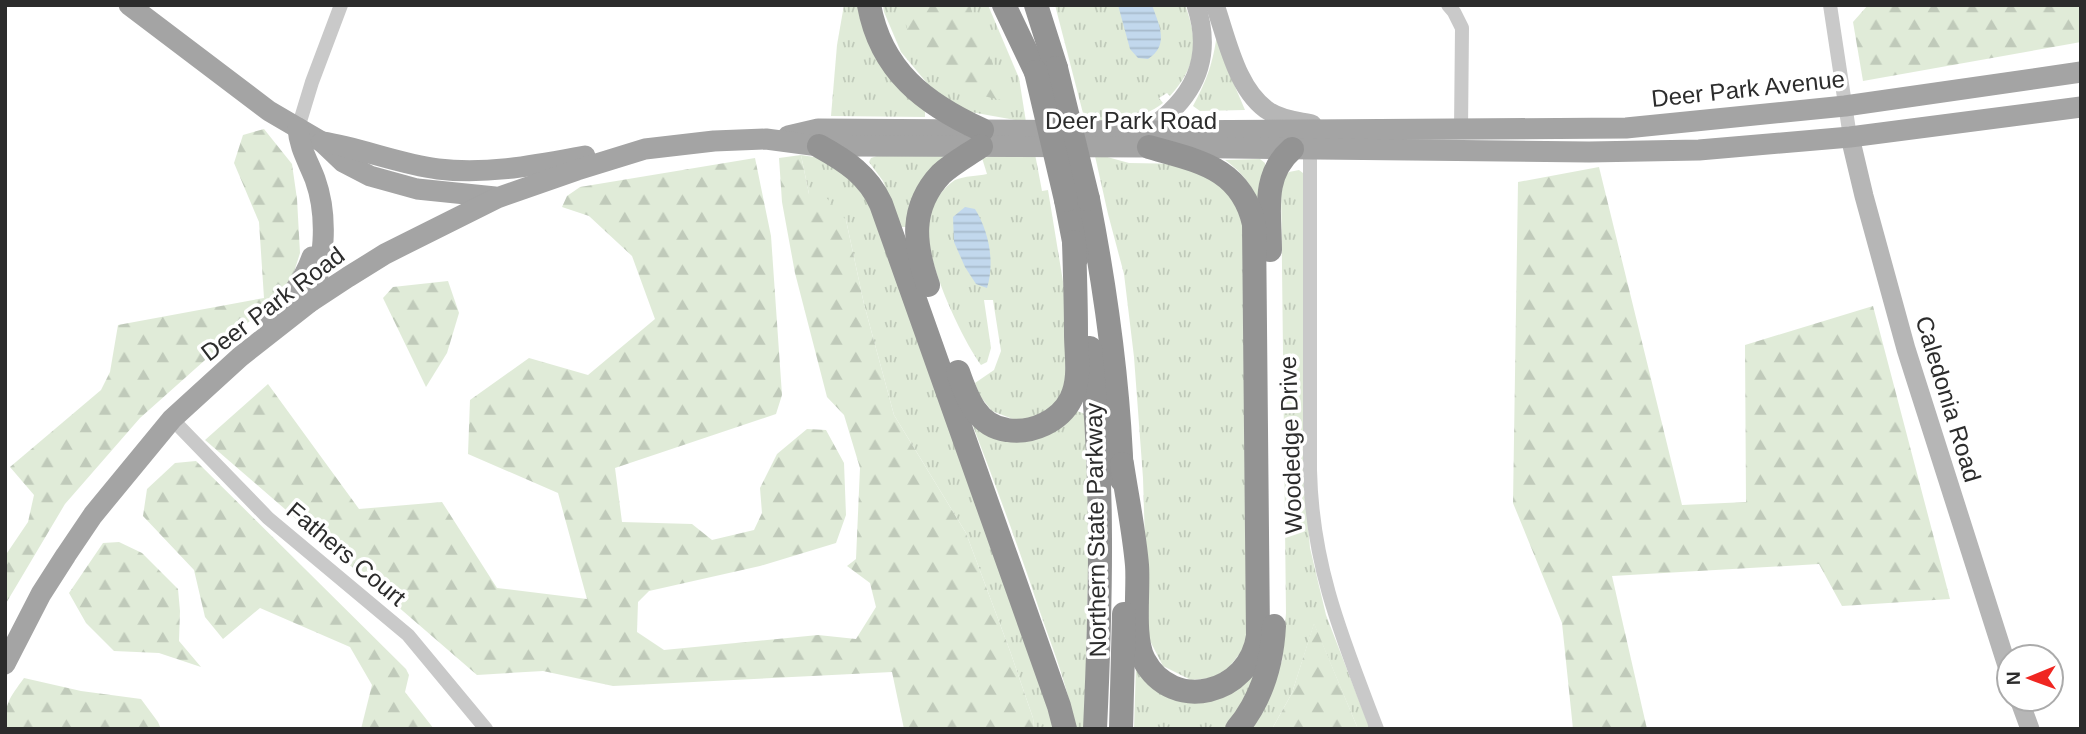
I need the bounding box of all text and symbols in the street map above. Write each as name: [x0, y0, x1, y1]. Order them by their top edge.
street label: Deer Park Avenue: [1650, 65, 1846, 112]
street label: Deer Park Road: [1045, 107, 1217, 134]
street label: Deer Park Road: [196, 241, 350, 366]
street label: Caledonia Road: [1910, 313, 1987, 485]
street label: Woodedge Drive: [1274, 355, 1307, 535]
street label: Northern State Parkway: [1080, 402, 1111, 658]
street label: Fathers Court: [281, 496, 411, 611]
north arrow: [1995, 643, 2065, 713]
text: N: [2003, 671, 2024, 685]

